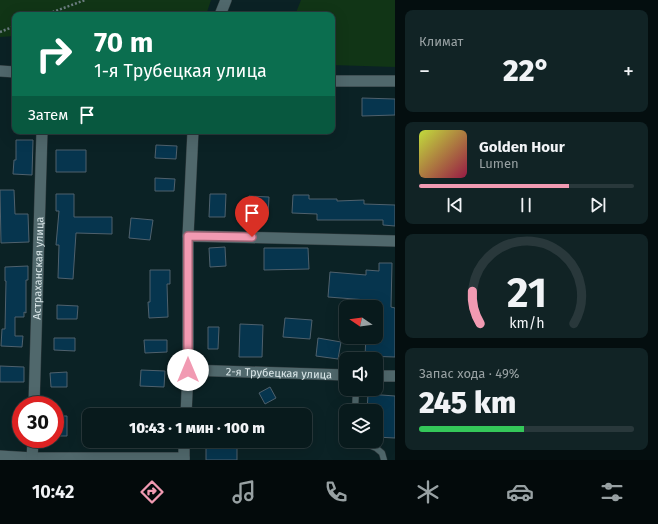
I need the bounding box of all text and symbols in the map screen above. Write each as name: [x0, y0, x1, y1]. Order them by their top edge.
text: 70 m: [94, 26, 153, 59]
icon: right: [28, 28, 80, 80]
text: Климат: [419, 34, 463, 49]
text: 22°: [503, 53, 550, 89]
text: −: [419, 58, 430, 85]
text: +: [623, 58, 634, 85]
text: 1-я Трубецкая улица: [94, 60, 267, 82]
icon: arrive: [76, 104, 98, 126]
text: Затем: [28, 106, 68, 124]
text: Golden Hour: [479, 138, 565, 156]
text: Lumen: [479, 156, 519, 171]
icon: previous: [444, 194, 466, 216]
icon: pause: [515, 194, 537, 216]
icon: next: [587, 194, 609, 216]
pin: [235, 196, 269, 237]
icon: arrive: [241, 202, 263, 224]
street label: Астраханская улица: [30, 216, 46, 320]
text: 21: [507, 268, 546, 318]
north arrow: [339, 300, 383, 344]
map controls: [339, 300, 383, 448]
text: km/h: [509, 315, 544, 332]
position arrow: [167, 349, 209, 391]
button: sound: [339, 352, 383, 396]
street label: 2-я Трубецкая улица: [226, 365, 332, 381]
text: Запас хода · 49%: [419, 366, 519, 381]
text: 245 km: [419, 385, 516, 421]
speed limit sign: 30: [12, 396, 64, 448]
button: layers: [339, 404, 383, 448]
text: 10:43 · 1 мин · 100 m: [129, 419, 265, 437]
icon: directions: [138, 478, 166, 506]
icon: music: [230, 478, 258, 506]
icon: phone: [322, 478, 350, 506]
icon: climate: [414, 478, 442, 506]
icon: car: [506, 478, 534, 506]
icon: filters: [598, 478, 626, 506]
text: 10:42: [32, 481, 74, 503]

